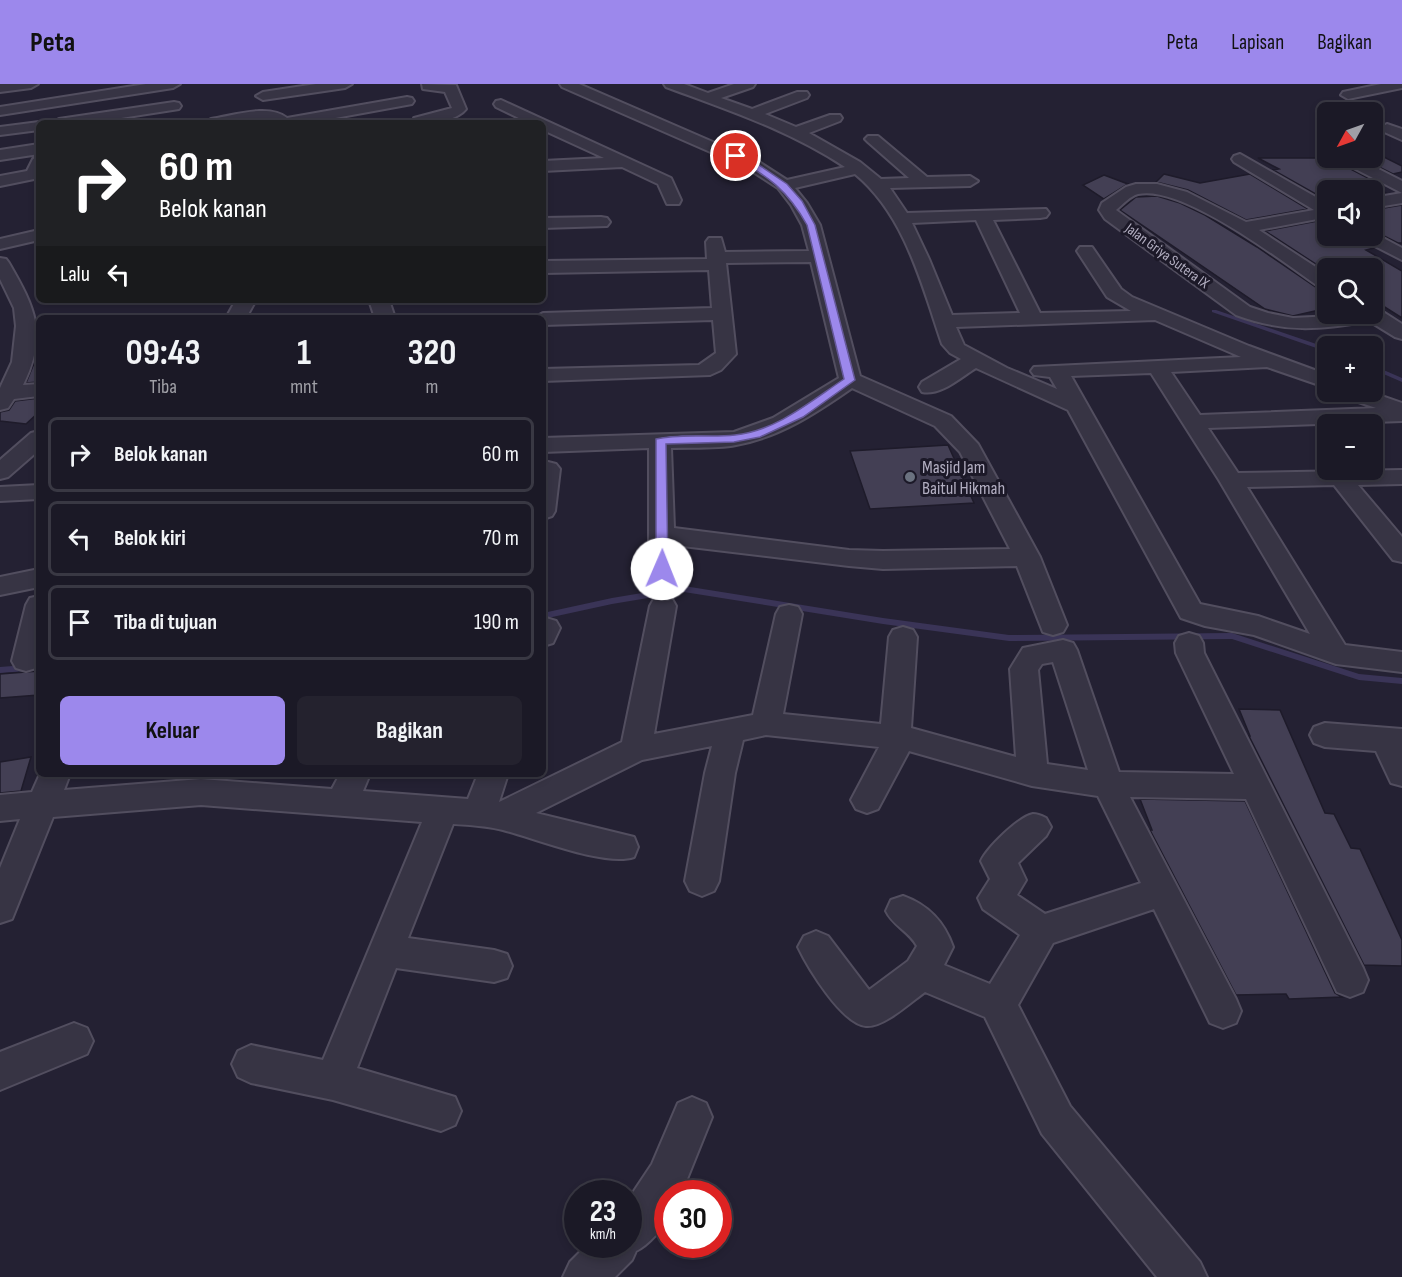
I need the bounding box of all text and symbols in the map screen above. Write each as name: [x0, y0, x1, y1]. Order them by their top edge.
text: Peta: [30, 26, 75, 59]
text: Peta: [1167, 30, 1198, 55]
text: Lapisan: [1231, 30, 1284, 55]
text: Bagikan: [1317, 30, 1372, 55]
north arrow: [1317, 102, 1383, 168]
map controls: [1317, 102, 1383, 480]
pin: [710, 130, 761, 181]
icon: arrive: [719, 139, 752, 172]
text: 60 m: [159, 142, 233, 193]
icon: right: [60, 144, 138, 222]
button: sound: [1317, 180, 1383, 246]
text: Belok kanan: [159, 193, 267, 225]
street label: Jalan Griya Sutera IX: [1120, 219, 1213, 293]
icon: left: [102, 258, 135, 291]
button: search: [1317, 258, 1383, 324]
text: Lalu: [60, 261, 90, 288]
text: 09:43: [126, 332, 201, 375]
text: 1: [297, 332, 311, 375]
text: 320: [407, 332, 456, 375]
button: +: [1317, 336, 1383, 402]
text: Tiba: [149, 375, 177, 399]
text: mnt: [290, 375, 318, 399]
text: m: [426, 375, 438, 399]
button: −: [1317, 414, 1383, 480]
icon: right: [63, 438, 96, 471]
text: Belok kanan: [114, 441, 207, 468]
text: 60 m: [482, 441, 519, 468]
place label: Masjid Jam Baitul Hikmah: [922, 457, 1005, 499]
marker: Masjid Jam Baitul Hikmah: [903, 470, 917, 484]
icon: left: [63, 522, 96, 555]
text: Belok kiri: [114, 525, 186, 552]
text: 70 m: [483, 525, 519, 552]
position arrow: [630, 537, 694, 601]
icon: arrive: [63, 606, 96, 639]
text: Tiba di tujuan: [114, 609, 217, 636]
text: 190 m: [474, 609, 519, 636]
button: Keluar: [60, 696, 285, 765]
button: Bagikan: [297, 696, 522, 765]
speed limit sign: 30: [654, 1180, 732, 1258]
text: 23: [590, 1194, 616, 1230]
text: km/h: [590, 1225, 616, 1244]

